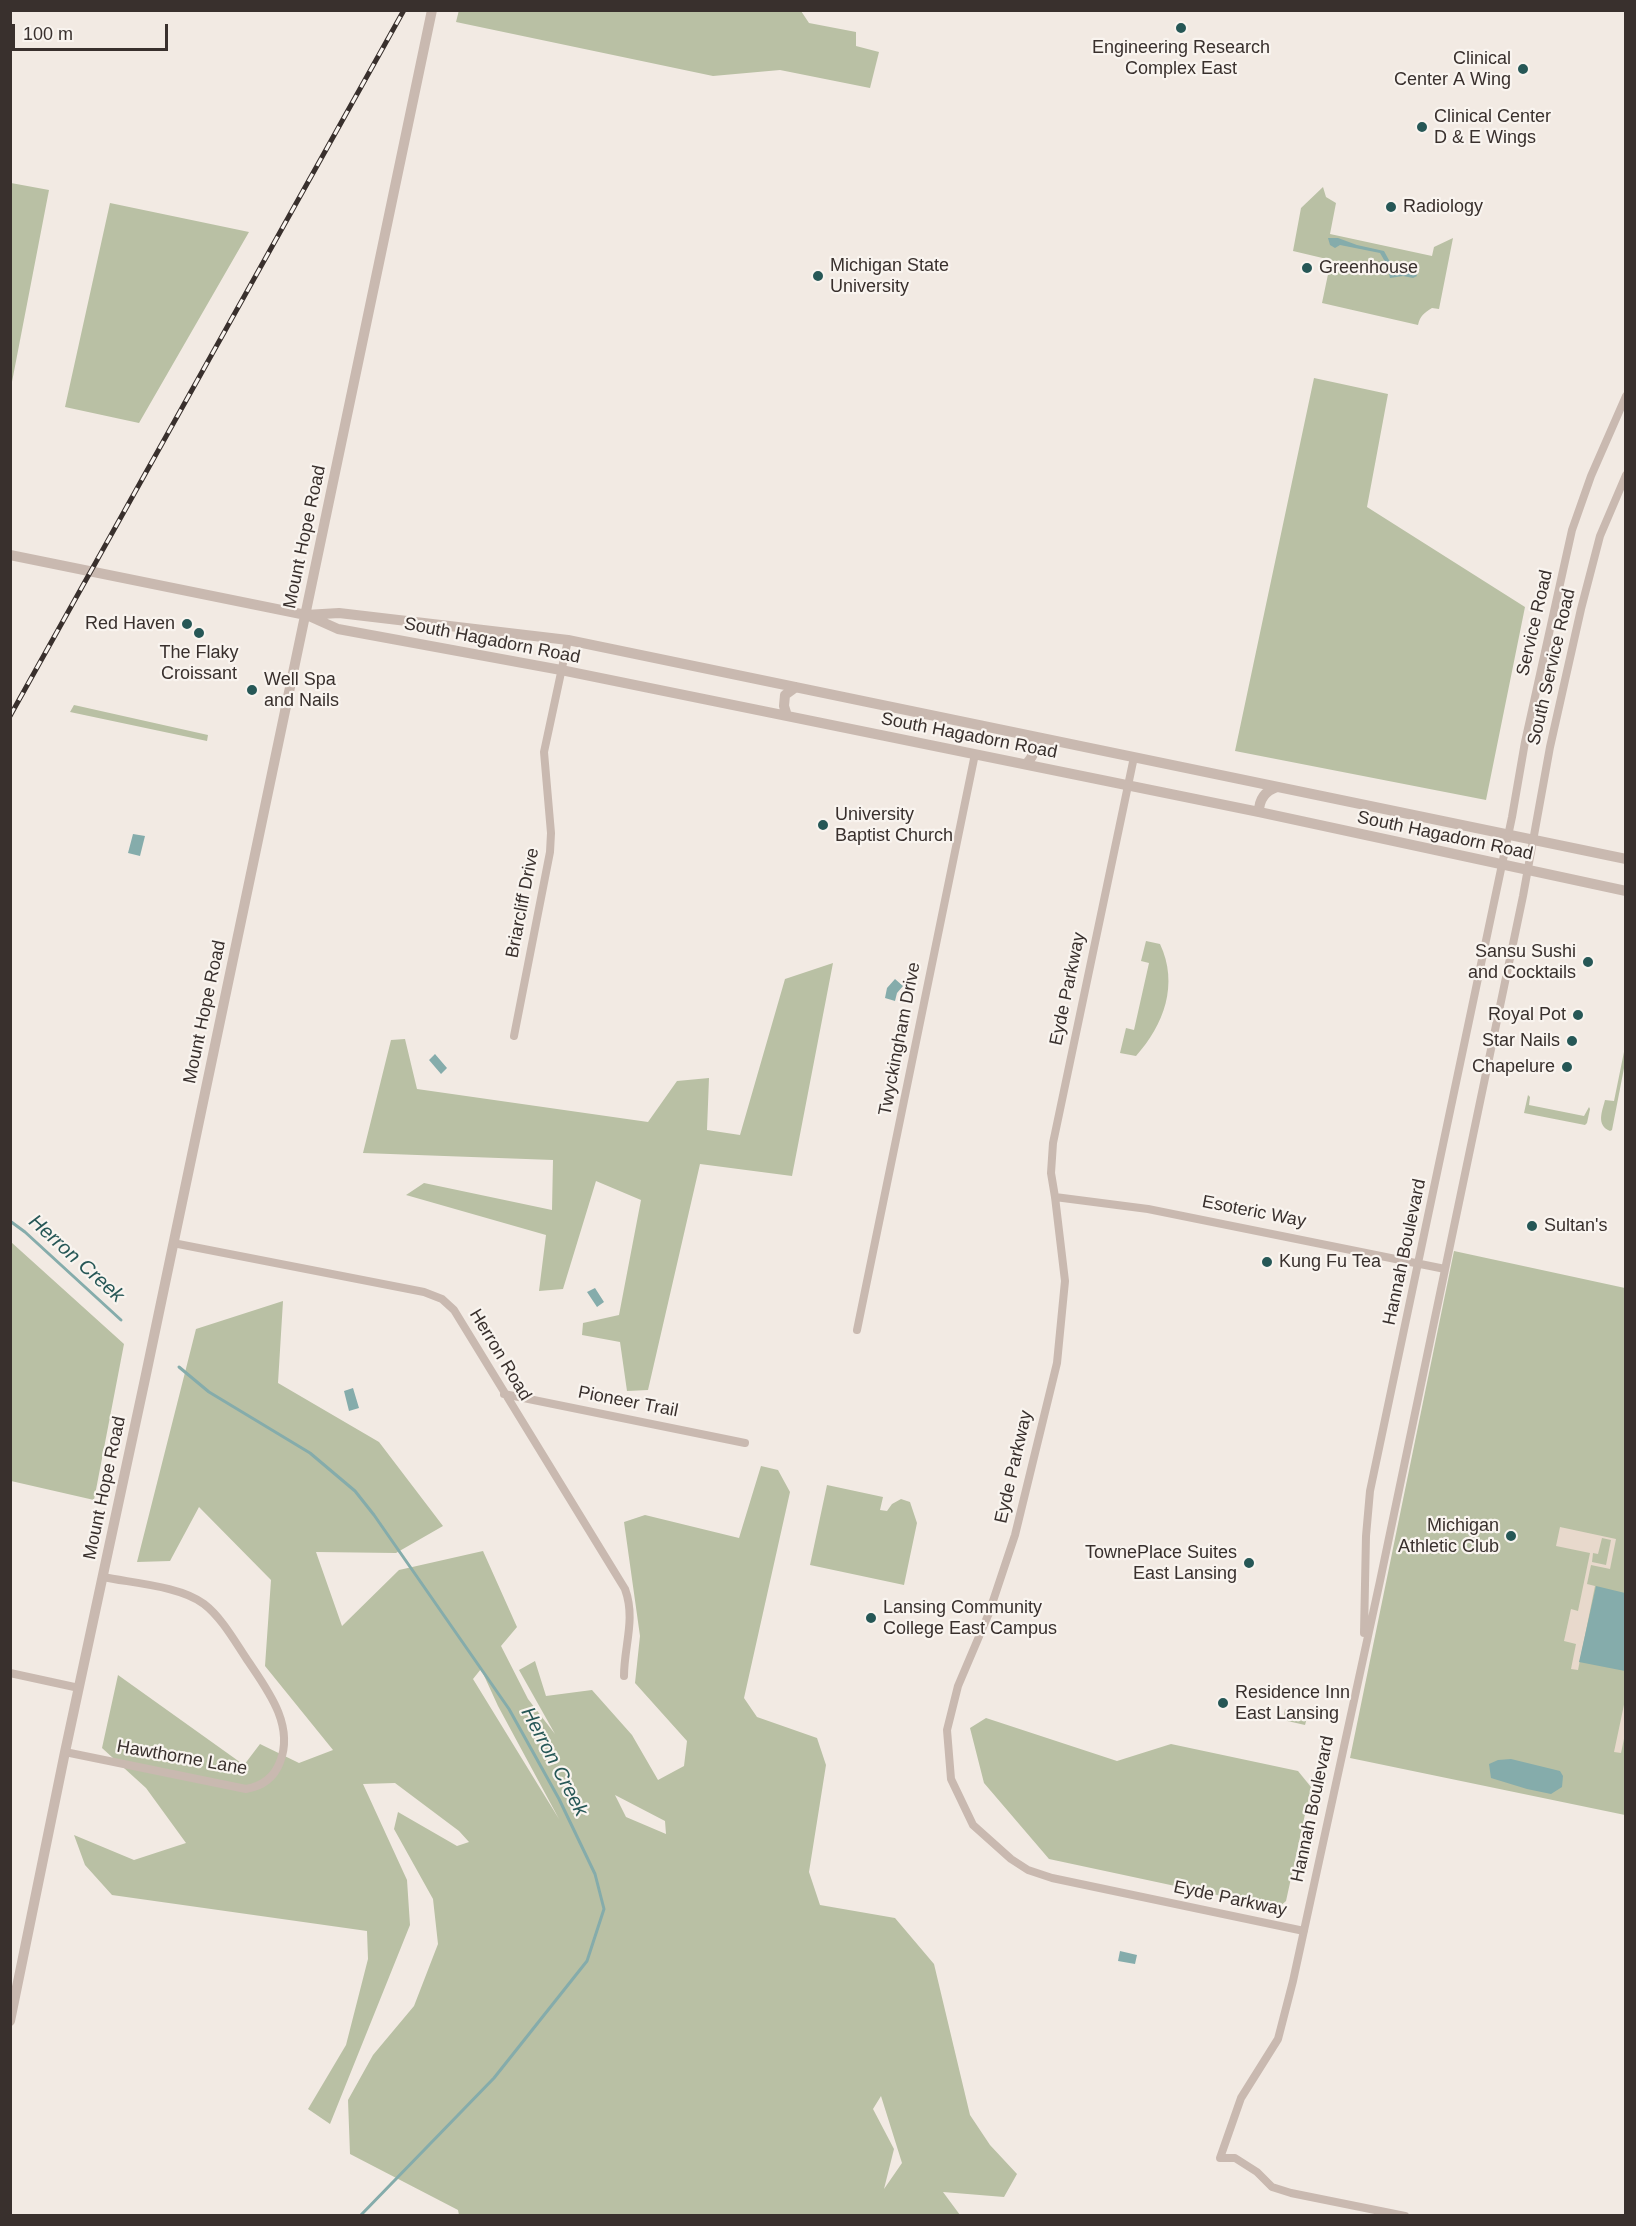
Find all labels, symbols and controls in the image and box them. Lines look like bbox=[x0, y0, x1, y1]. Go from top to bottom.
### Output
scale bar bbox=[15, 12, 171, 50]
marker: Engineering Research Complex East bbox=[1174, 21, 1188, 35]
text: 100 m bbox=[23, 24, 73, 44]
place label: Engineering Research Complex East bbox=[1092, 37, 1270, 80]
place label: Clinical Center A Wing bbox=[1394, 48, 1511, 90]
marker: Clinical Center A Wing bbox=[1516, 62, 1530, 76]
place label: Clinical Center D & E Wings bbox=[1434, 106, 1551, 148]
marker: Clinical Center D & E Wings bbox=[1415, 120, 1429, 134]
place label: Radiology bbox=[1403, 196, 1483, 218]
marker: Radiology bbox=[1384, 200, 1398, 214]
place label: Michigan State University bbox=[830, 255, 949, 298]
place label: Greenhouse bbox=[1319, 257, 1418, 279]
marker: Greenhouse bbox=[1300, 261, 1314, 275]
marker: Michigan State University bbox=[811, 269, 825, 283]
street label: Mount Hope Road bbox=[279, 463, 331, 611]
street label: Service Road bbox=[1512, 568, 1558, 678]
street label: South Service Road bbox=[1523, 587, 1581, 747]
place label: Red Haven bbox=[85, 613, 175, 635]
street label: South Hagadorn Road bbox=[402, 613, 582, 669]
marker: Red Haven bbox=[180, 617, 194, 631]
marker: The Flaky Croissant bbox=[192, 626, 206, 640]
place label: The Flaky Croissant bbox=[159, 642, 239, 684]
place label: Well Spa and Nails bbox=[264, 669, 339, 712]
marker: Well Spa and Nails bbox=[245, 683, 259, 697]
street label: South Hagadorn Road bbox=[879, 708, 1059, 764]
place label: University Baptist Church bbox=[835, 804, 953, 846]
street label: South Hagadorn Road bbox=[1355, 807, 1535, 865]
marker: University Baptist Church bbox=[816, 818, 830, 832]
street label: Briarcliff Drive bbox=[502, 846, 544, 960]
street label: Eyde Parkway bbox=[1045, 930, 1091, 1048]
street label: Mount Hope Road bbox=[179, 938, 231, 1086]
place label: Sansu Sushi and Cocktails bbox=[1468, 941, 1576, 984]
marker: Sansu Sushi and Cocktails bbox=[1581, 955, 1595, 969]
street label: Twyckingham Drive bbox=[875, 960, 925, 1118]
place label: Royal Pot bbox=[1488, 1004, 1566, 1026]
marker: Royal Pot bbox=[1571, 1008, 1585, 1022]
place label: Star Nails bbox=[1482, 1030, 1560, 1052]
marker: Star Nails bbox=[1565, 1034, 1579, 1048]
place label: Chapelure bbox=[1472, 1056, 1555, 1078]
marker: Chapelure bbox=[1560, 1060, 1574, 1074]
street label: Hannah Boulevard bbox=[1379, 1177, 1431, 1327]
street label: Esoteric Way bbox=[1200, 1191, 1308, 1233]
water label: Herron Creek bbox=[23, 1210, 129, 1308]
place label: Sultan's bbox=[1544, 1215, 1607, 1237]
marker: Sultan's bbox=[1525, 1219, 1539, 1233]
place label: Kung Fu Tea bbox=[1279, 1251, 1381, 1273]
marker: Kung Fu Tea bbox=[1260, 1255, 1274, 1269]
street label: Herron Road bbox=[464, 1305, 536, 1405]
street label: Pioneer Trail bbox=[576, 1382, 680, 1422]
street label: Eyde Parkway bbox=[991, 1409, 1037, 1525]
street label: Mount Hope Road bbox=[79, 1414, 131, 1562]
place label: Michigan Athletic Club bbox=[1398, 1515, 1499, 1558]
marker: Michigan Athletic Club bbox=[1504, 1529, 1518, 1543]
place label: TownePlace Suites East Lansing bbox=[1085, 1542, 1237, 1584]
marker: TownePlace Suites East Lansing bbox=[1242, 1556, 1256, 1570]
place label: Lansing Community College East Campus bbox=[883, 1597, 1057, 1640]
marker: Lansing Community College East Campus bbox=[864, 1611, 878, 1625]
place label: Residence Inn East Lansing bbox=[1235, 1682, 1350, 1724]
marker: Residence Inn East Lansing bbox=[1216, 1696, 1230, 1710]
water label: Herron Creek bbox=[515, 1703, 593, 1821]
street label: Hannah Boulevard bbox=[1287, 1734, 1339, 1884]
street label: Hawthorne Lane bbox=[115, 1736, 249, 1780]
street label: Eyde Parkway bbox=[1171, 1876, 1289, 1922]

